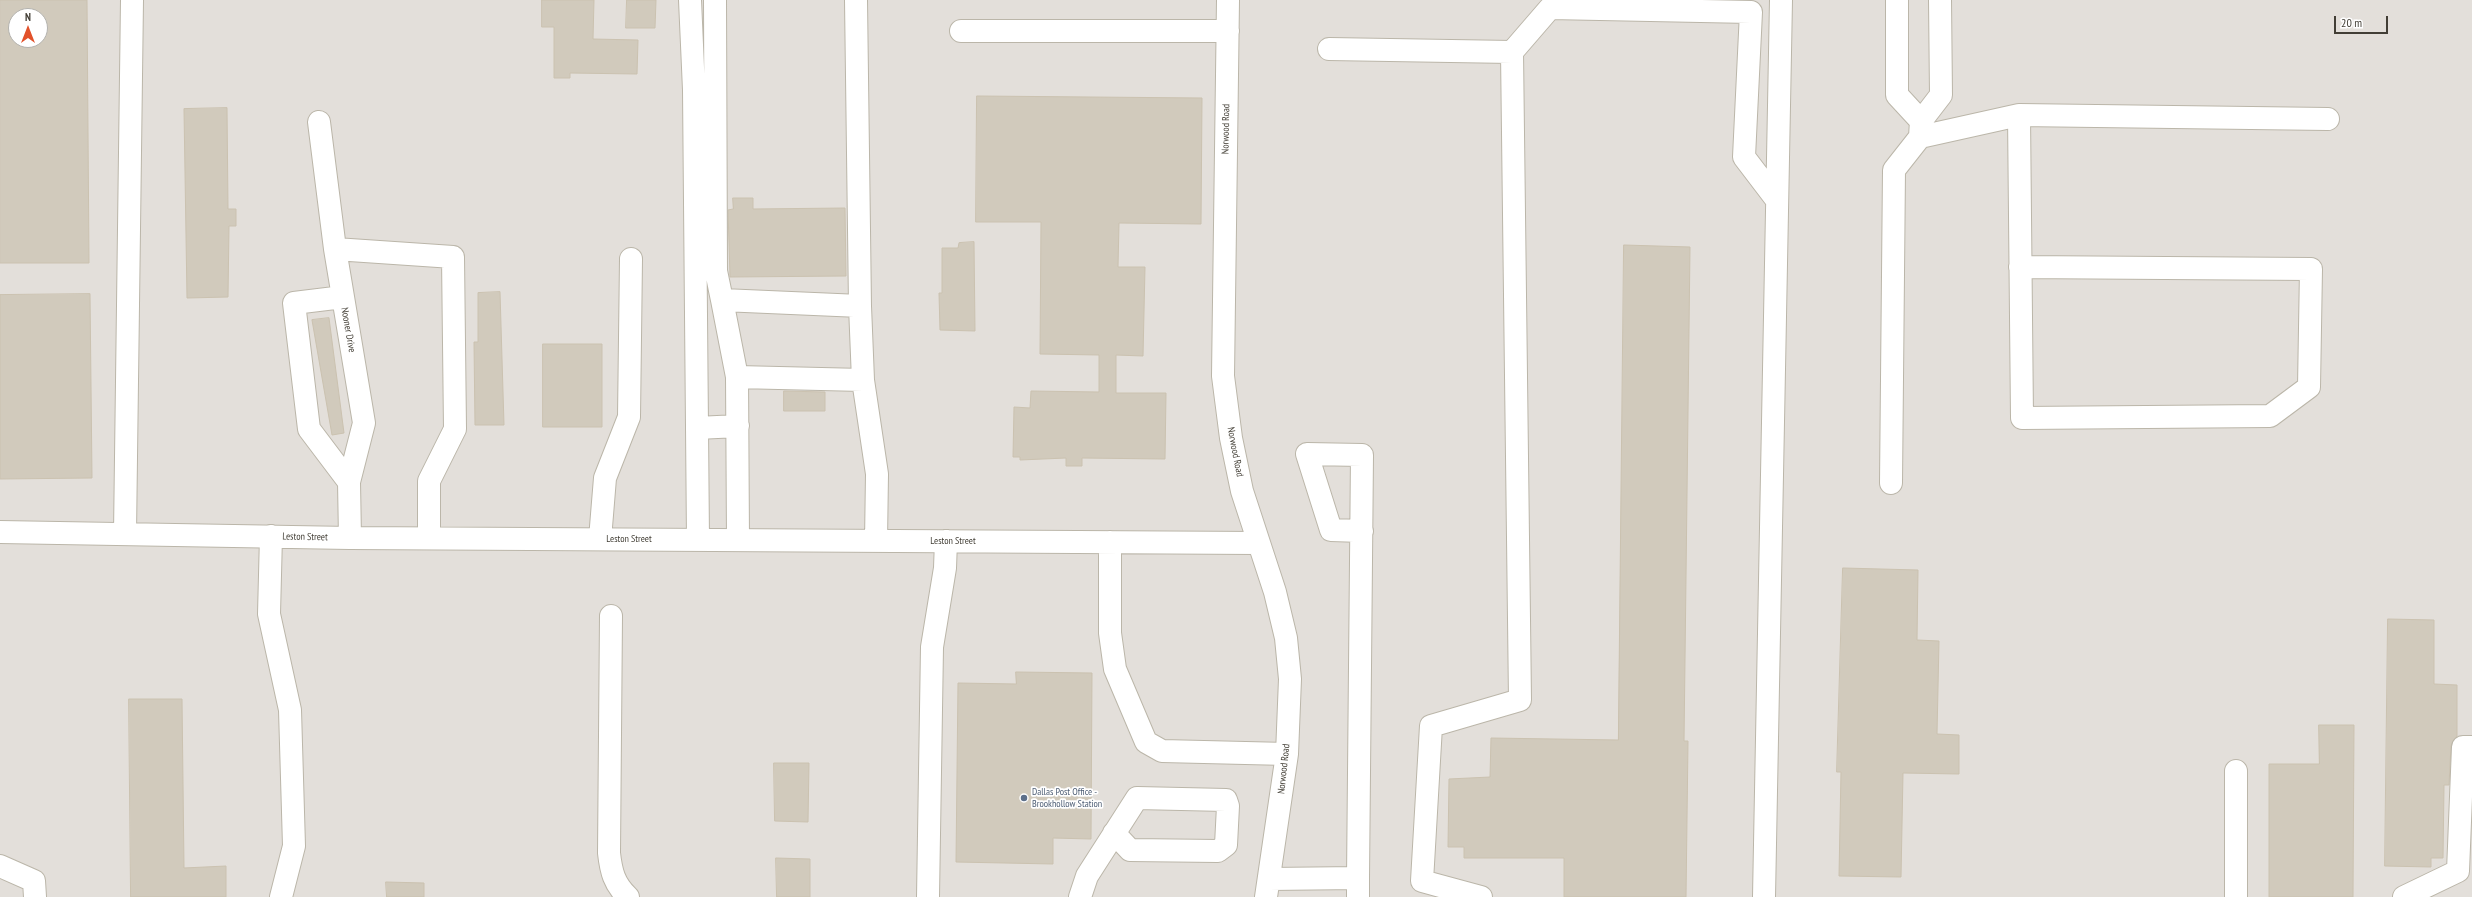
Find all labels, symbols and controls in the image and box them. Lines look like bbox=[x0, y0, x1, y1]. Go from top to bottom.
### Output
north arrow bbox=[8, 8, 48, 48]
scale bar bbox=[2336, 8, 2390, 34]
text: N bbox=[25, 10, 31, 24]
text: 20 m bbox=[2341, 15, 2362, 30]
street label: Norwood Road bbox=[1220, 104, 1232, 154]
street label: Nooner Drive bbox=[338, 307, 358, 353]
street label: Norwood Road bbox=[1224, 426, 1246, 478]
street label: Leston Street bbox=[282, 531, 328, 543]
street label: Leston Street bbox=[606, 533, 652, 545]
street label: Leston Street bbox=[930, 535, 976, 547]
street label: Norwood Road bbox=[1275, 743, 1293, 795]
place label: Dallas Post Office - Brookhollow Station bbox=[1032, 786, 1102, 810]
marker: Dallas Post Office - Brookhollow Station bbox=[1019, 793, 1029, 803]

